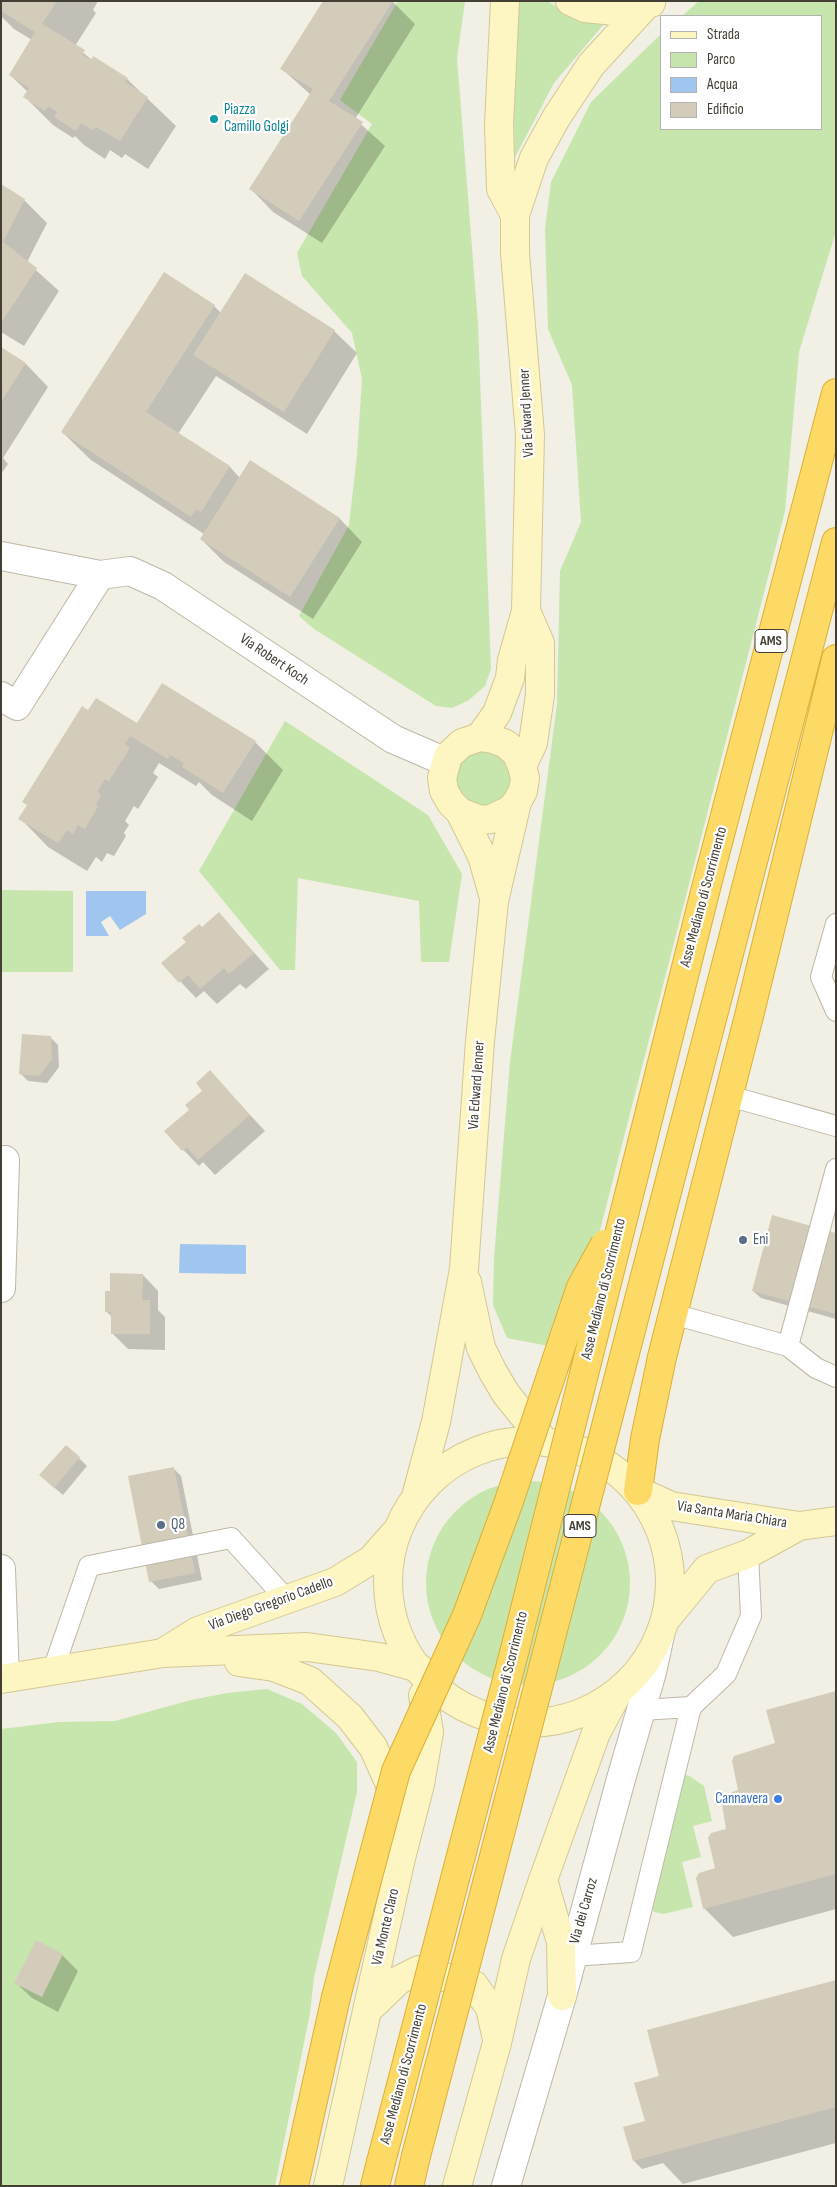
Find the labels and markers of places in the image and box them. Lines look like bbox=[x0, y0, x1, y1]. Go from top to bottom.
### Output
place label: Piazza Camillo Golgi bbox=[224, 101, 289, 136]
marker: Piazza Camillo Golgi bbox=[208, 113, 220, 125]
place label: Eni bbox=[753, 1231, 768, 1249]
marker: Eni bbox=[737, 1234, 749, 1246]
place label: Q8 bbox=[171, 1516, 185, 1534]
marker: Q8 bbox=[155, 1519, 167, 1531]
place label: Cannavera bbox=[715, 1790, 768, 1808]
marker: Cannavera bbox=[772, 1793, 784, 1805]

